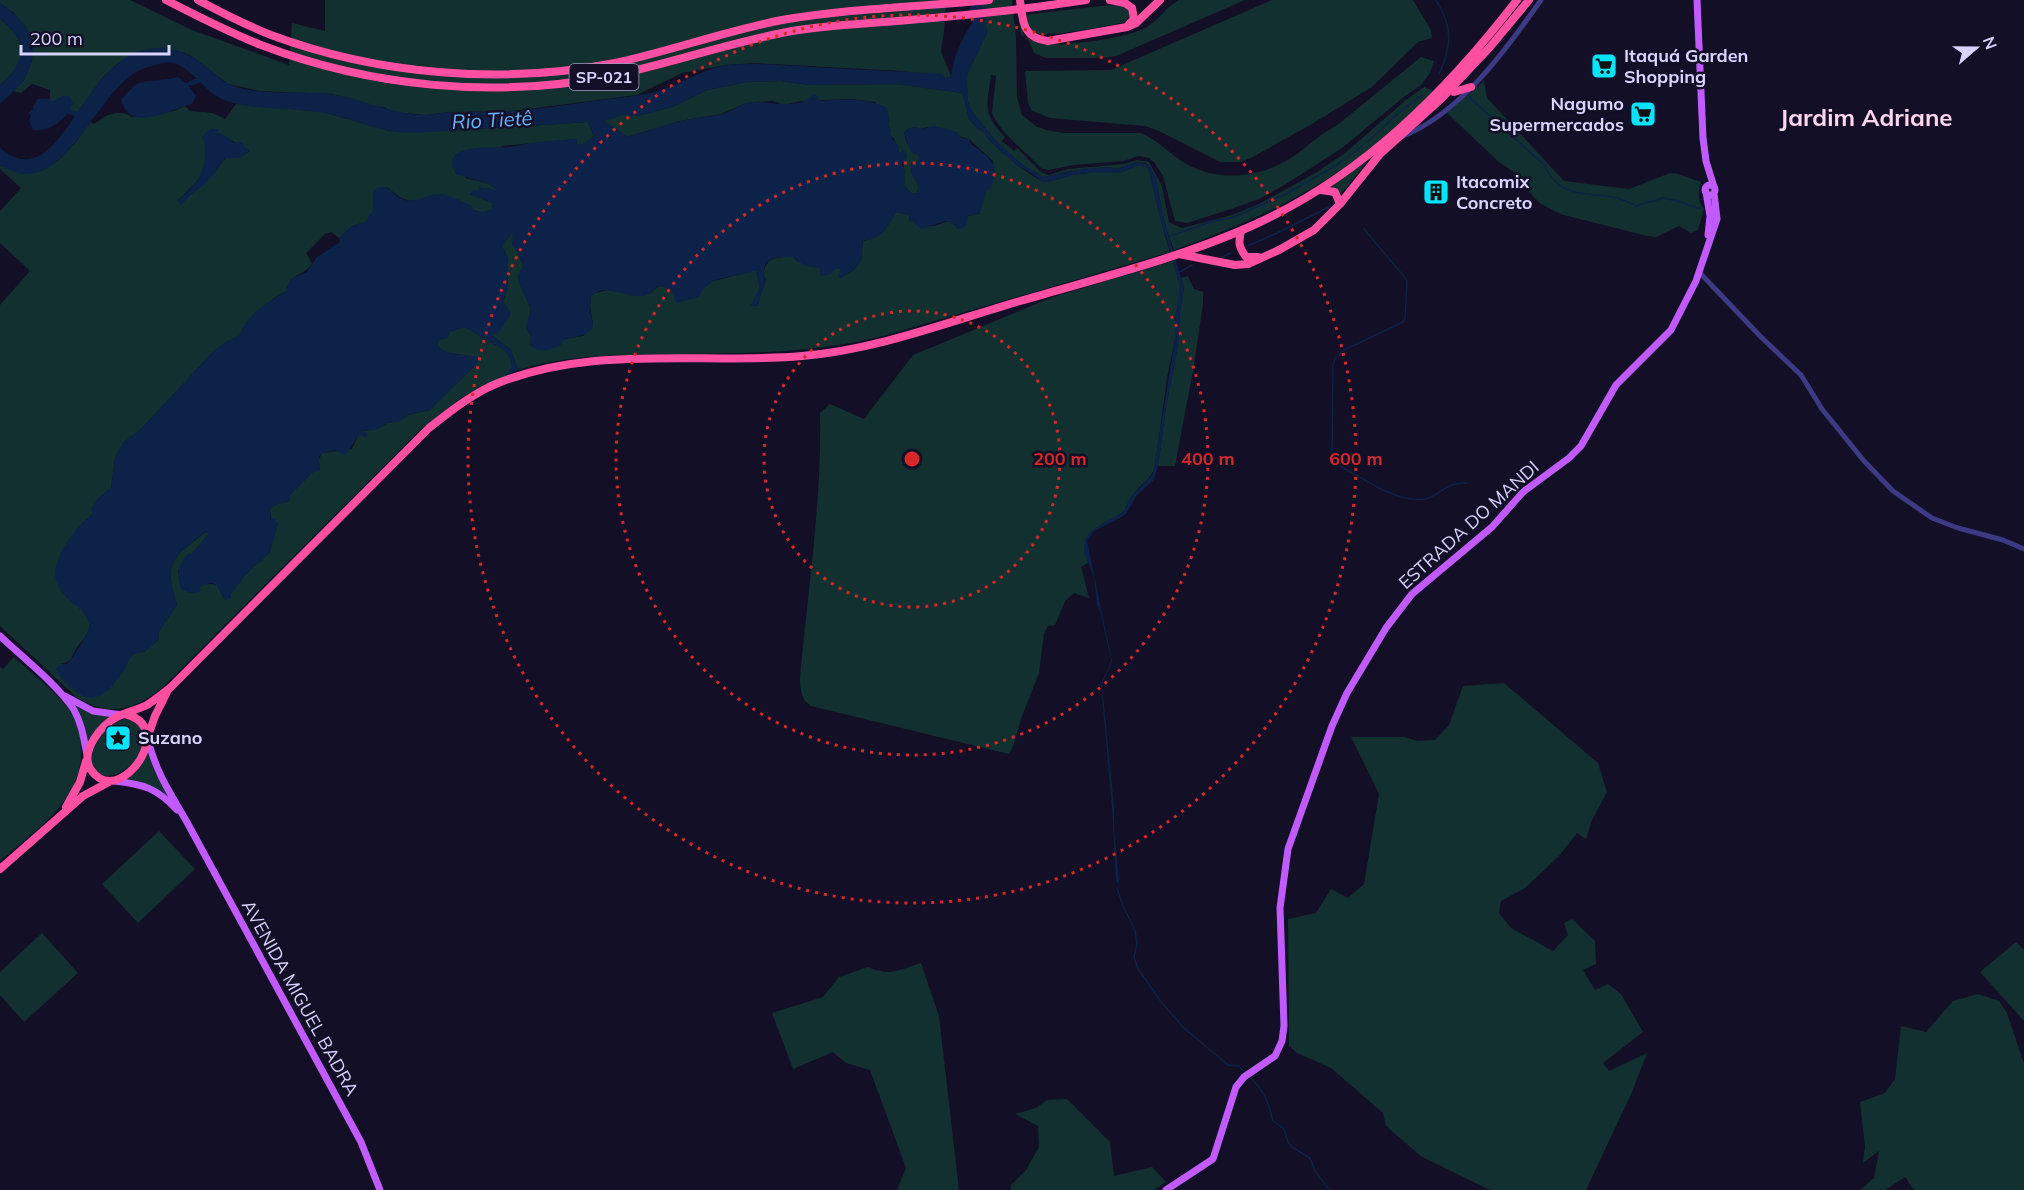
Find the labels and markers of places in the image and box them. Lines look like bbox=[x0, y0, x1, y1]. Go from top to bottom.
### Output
place label: Itaquá Garden Shopping bbox=[1624, 44, 1748, 88]
supermarket icon: Itaquá Garden Shopping bbox=[1589, 51, 1619, 81]
place label: Nagumo Supermercados bbox=[1490, 92, 1624, 136]
supermarket icon: Nagumo Supermercados bbox=[1628, 99, 1658, 129]
place label: Itacomix Concreto bbox=[1456, 170, 1532, 214]
building icon: Itacomix Concreto bbox=[1421, 177, 1451, 207]
centre of rings bbox=[902, 449, 922, 469]
place icon: Suzano bbox=[103, 723, 133, 753]
place label: Suzano bbox=[138, 726, 202, 749]

